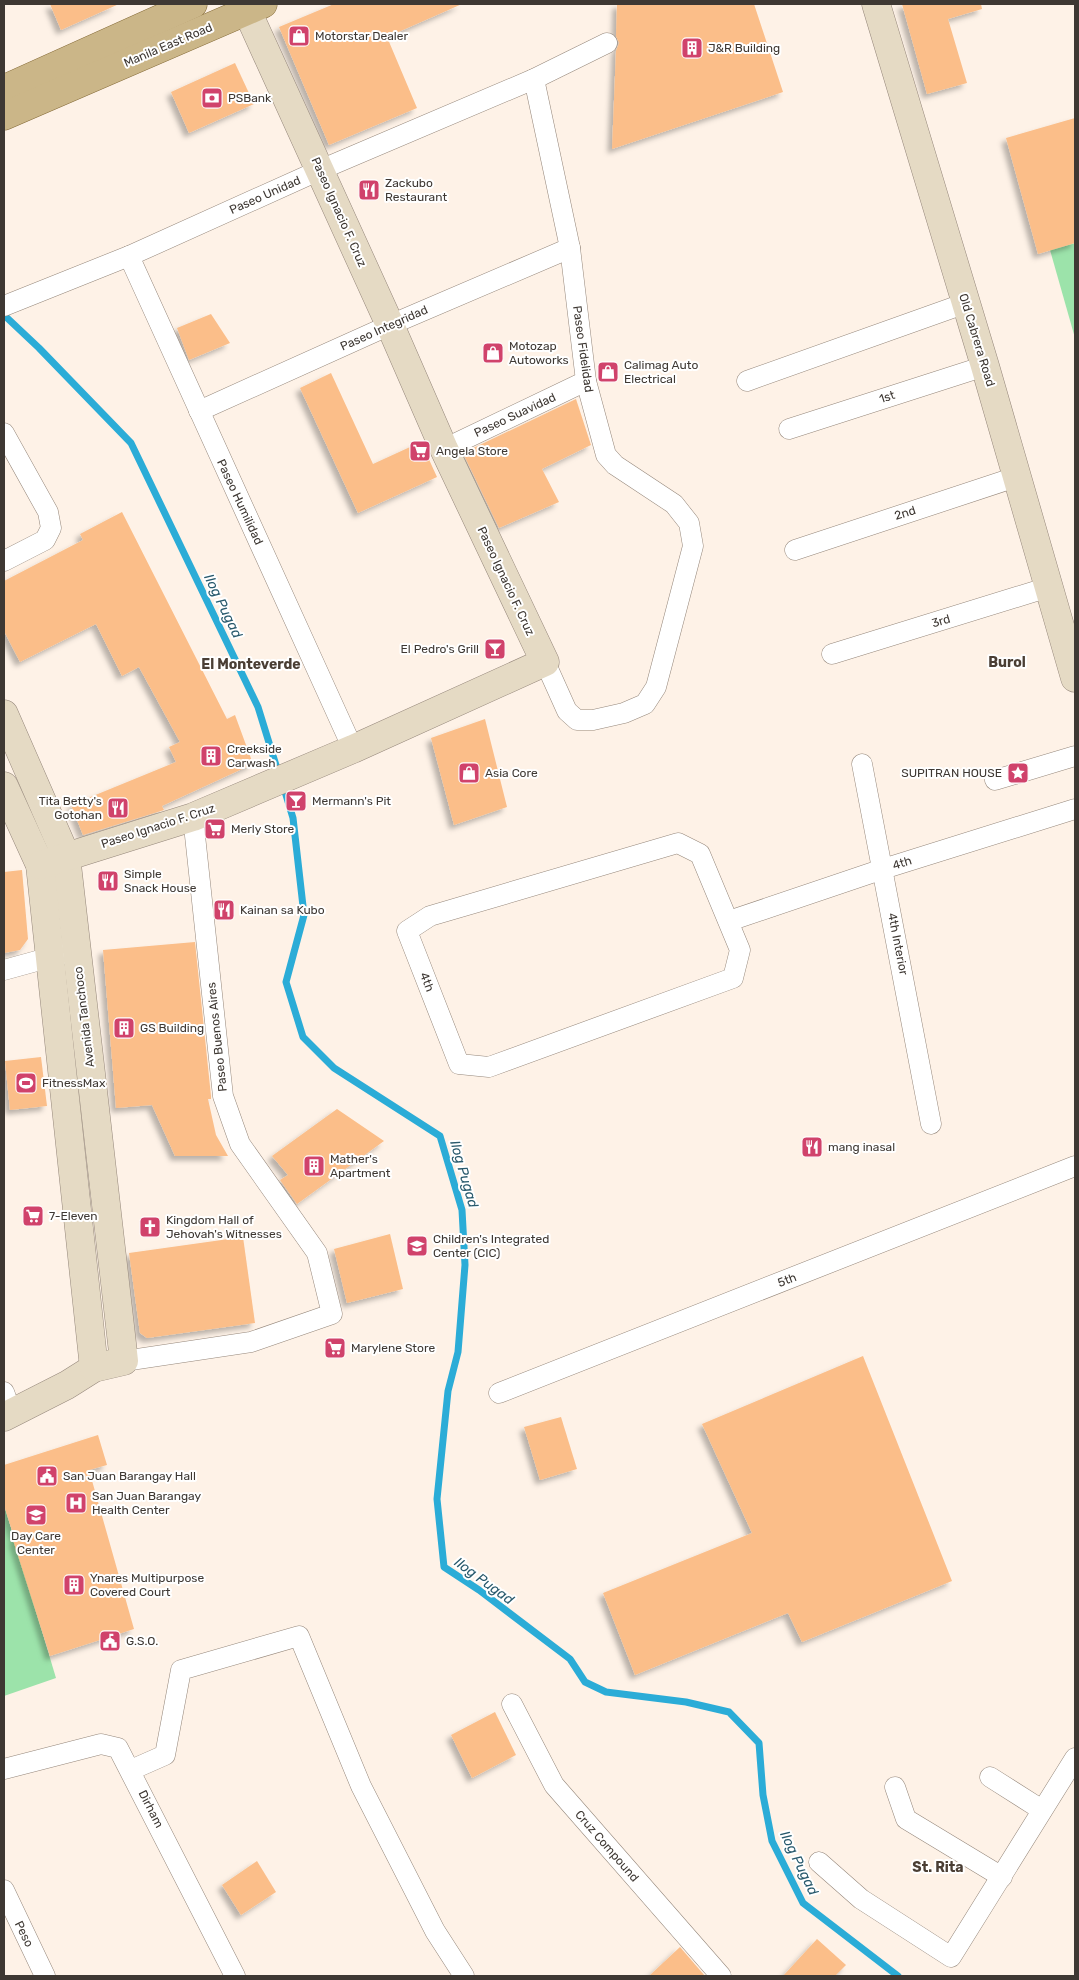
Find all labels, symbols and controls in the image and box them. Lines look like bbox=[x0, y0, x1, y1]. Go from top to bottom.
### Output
street label: Manila East Road bbox=[122, 20, 214, 70]
shop icon: Motorstar Dealer bbox=[287, 24, 311, 48]
place label: Motorstar Dealer bbox=[315, 29, 408, 43]
building icon: J&R Building bbox=[680, 36, 704, 60]
place label: J&R Building bbox=[708, 41, 780, 55]
bank icon: PSBank bbox=[200, 86, 224, 110]
place label: PSBank bbox=[228, 91, 272, 105]
street label: Paseo Ignacio F. Cruz bbox=[308, 155, 370, 269]
street label: Paseo Unidad bbox=[227, 173, 303, 217]
place label: Zackubo Restaurant bbox=[385, 176, 447, 204]
restaurant icon: Zackubo Restaurant bbox=[357, 178, 381, 202]
street label: Old Cabrera Road bbox=[956, 292, 998, 388]
street label: Paseo Integridad bbox=[338, 302, 430, 354]
street label: Paseo Fidelidad bbox=[570, 305, 596, 393]
place label: Motozap Autoworks bbox=[509, 339, 569, 367]
shop icon: Motozap Autoworks bbox=[481, 341, 505, 365]
place label: Calimag Auto Electrical bbox=[624, 358, 698, 386]
shop icon: Calimag Auto Electrical bbox=[596, 360, 620, 384]
street label: 1st bbox=[877, 388, 897, 406]
street label: Paseo Suavidad bbox=[472, 390, 558, 440]
supermarket icon: Angela Store bbox=[408, 439, 432, 463]
place label: Angela Store bbox=[436, 444, 508, 458]
street label: Paseo Humilidad bbox=[214, 457, 266, 547]
street label: 2nd bbox=[893, 503, 917, 523]
street label: Paseo Ignacio F. Cruz bbox=[475, 524, 537, 638]
water label: Ilog Pugad bbox=[200, 571, 246, 642]
street label: 3rd bbox=[930, 612, 952, 630]
bar icon: El Pedro's Grill bbox=[483, 637, 507, 661]
place label: El Pedro's Grill bbox=[401, 642, 479, 656]
district label: Burol bbox=[988, 654, 1026, 671]
district label: El Monteverde bbox=[201, 656, 301, 673]
place label: Creekside Carwash bbox=[227, 742, 282, 770]
building icon: Creekside Carwash bbox=[199, 744, 223, 768]
shop icon: Asia Core bbox=[457, 761, 481, 785]
place icon: SUPITRAN HOUSE bbox=[1006, 761, 1030, 785]
place label: Asia Core bbox=[485, 766, 538, 780]
place label: SUPITRAN HOUSE bbox=[901, 766, 1002, 780]
bar icon: Mermann's Pit bbox=[284, 789, 308, 813]
place label: Tita Betty's Gotohan bbox=[39, 794, 102, 822]
place label: Mermann's Pit bbox=[312, 794, 391, 808]
restaurant icon: Tita Betty's Gotohan bbox=[106, 796, 130, 820]
street label: Paseo Ignacio F. Cruz bbox=[99, 801, 217, 851]
supermarket icon: Merly Store bbox=[203, 817, 227, 841]
place label: Merly Store bbox=[231, 822, 294, 836]
street label: 4th bbox=[891, 853, 913, 873]
place label: Simple Snack House bbox=[124, 867, 197, 895]
restaurant icon: Simple Snack House bbox=[96, 869, 120, 893]
restaurant icon: Kainan sa Kubo bbox=[212, 898, 236, 922]
place label: Kainan sa Kubo bbox=[240, 903, 325, 917]
street label: 4th Interior bbox=[885, 912, 911, 977]
street label: Avenida Tanchoco bbox=[71, 966, 97, 1068]
street label: 4th bbox=[417, 970, 437, 994]
street label: Paseo Buenos Aires bbox=[204, 982, 230, 1092]
building icon: GS Building bbox=[112, 1016, 136, 1040]
place label: GS Building bbox=[140, 1021, 204, 1035]
sports icon: FitnessMax bbox=[14, 1071, 38, 1095]
place label: FitnessMax bbox=[42, 1076, 106, 1090]
restaurant icon: mang inasal bbox=[800, 1135, 824, 1159]
water label: Ilog Pugad bbox=[446, 1138, 482, 1210]
place label: mang inasal bbox=[828, 1140, 895, 1154]
place label: Mather's Apartment bbox=[330, 1152, 391, 1180]
building icon: Mather's Apartment bbox=[302, 1154, 326, 1178]
supermarket icon: 7-Eleven bbox=[21, 1204, 45, 1228]
place label: 7-Eleven bbox=[49, 1209, 98, 1223]
place label: Kingdom Hall of Jehovah's Witnesses bbox=[166, 1213, 282, 1241]
church icon: Kingdom Hall of Jehovah's Witnesses bbox=[138, 1215, 162, 1239]
place label: Children's Integrated Center (CIC) bbox=[433, 1232, 549, 1260]
school or university icon: Children's Integrated Center (CIC) bbox=[405, 1234, 429, 1258]
street label: 5th bbox=[776, 1270, 798, 1290]
supermarket icon: Marylene Store bbox=[323, 1336, 347, 1360]
place label: Marylene Store bbox=[351, 1341, 435, 1355]
public building icon: San Juan Barangay Hall bbox=[35, 1464, 59, 1488]
place label: San Juan Barangay Hall bbox=[63, 1469, 196, 1483]
place label: San Juan Barangay Health Center bbox=[92, 1489, 202, 1517]
hospital icon: San Juan Barangay Health Center bbox=[64, 1491, 88, 1515]
school or university icon: Day Care Center bbox=[24, 1503, 48, 1527]
place label: Day Care Center bbox=[11, 1529, 61, 1557]
water label: Ilog Pugad bbox=[451, 1554, 518, 1609]
place label: Ynares Multipurpose Covered Court bbox=[90, 1571, 204, 1599]
building icon: Ynares Multipurpose Covered Court bbox=[62, 1573, 86, 1597]
public building icon: G.S.O. bbox=[98, 1629, 122, 1653]
place label: G.S.O. bbox=[126, 1634, 158, 1648]
street label: Dirham bbox=[136, 1788, 166, 1830]
street label: Cruz Compound bbox=[572, 1807, 642, 1885]
water label: Ilog Pugad bbox=[776, 1828, 822, 1899]
district label: St. Rita bbox=[912, 1859, 964, 1876]
street label: Peso bbox=[12, 1919, 36, 1949]

